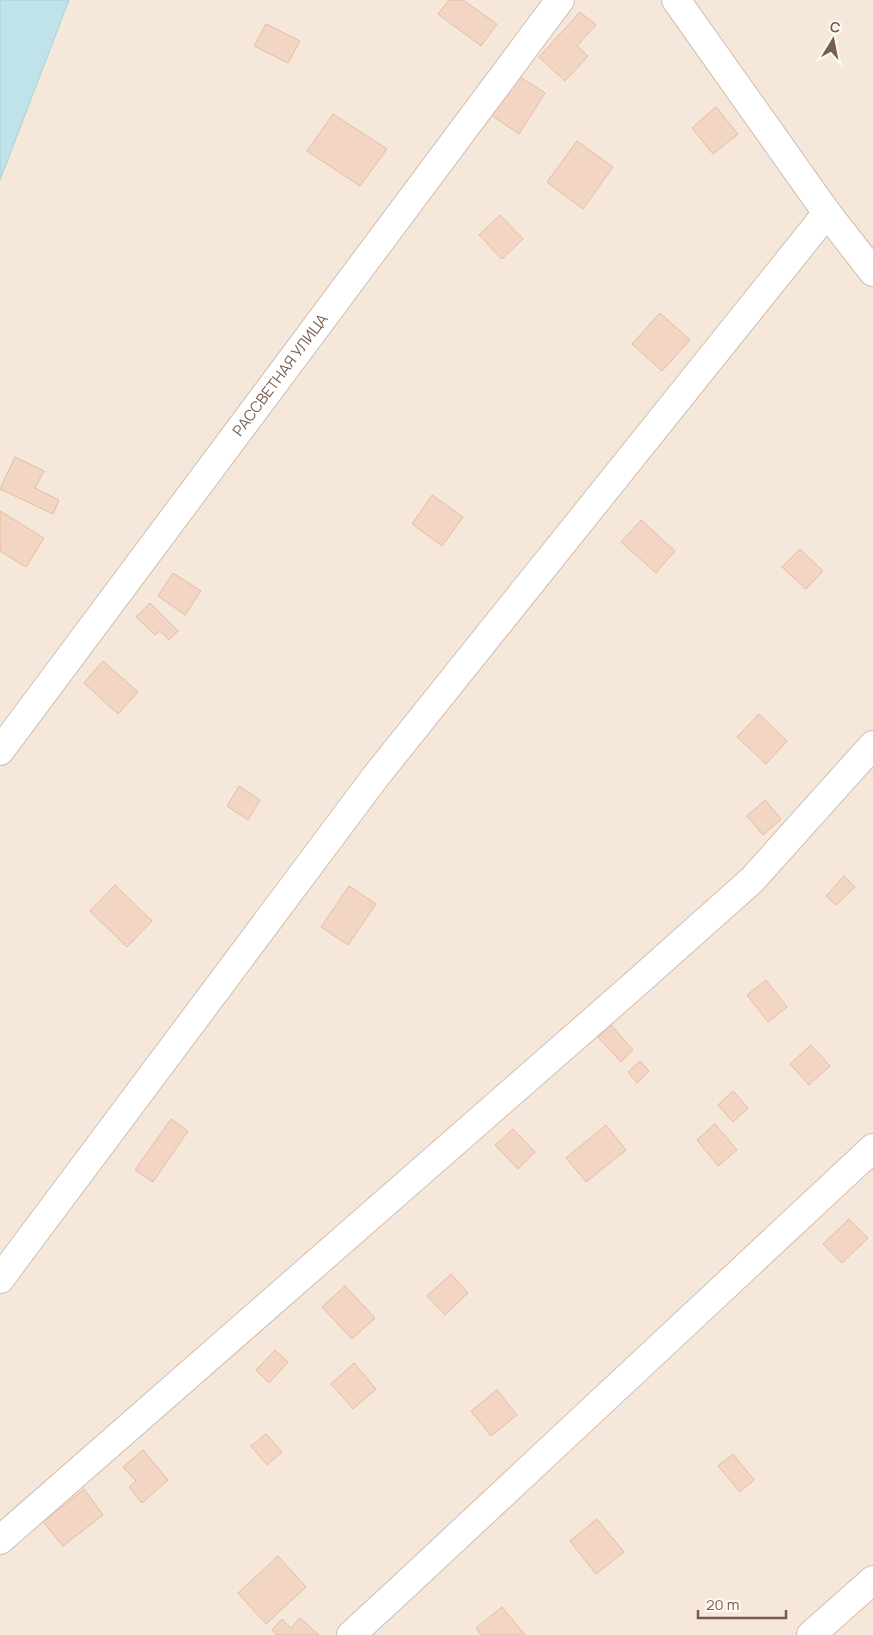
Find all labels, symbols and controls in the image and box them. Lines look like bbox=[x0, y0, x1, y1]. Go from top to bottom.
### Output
north arrow bbox=[808, 15, 858, 65]
text: С bbox=[829, 16, 842, 37]
street label: РАССВЕТНАЯ УЛИЦА bbox=[227, 309, 333, 440]
scale bar bbox=[698, 1588, 786, 1620]
text: 20 m bbox=[706, 1594, 739, 1615]

